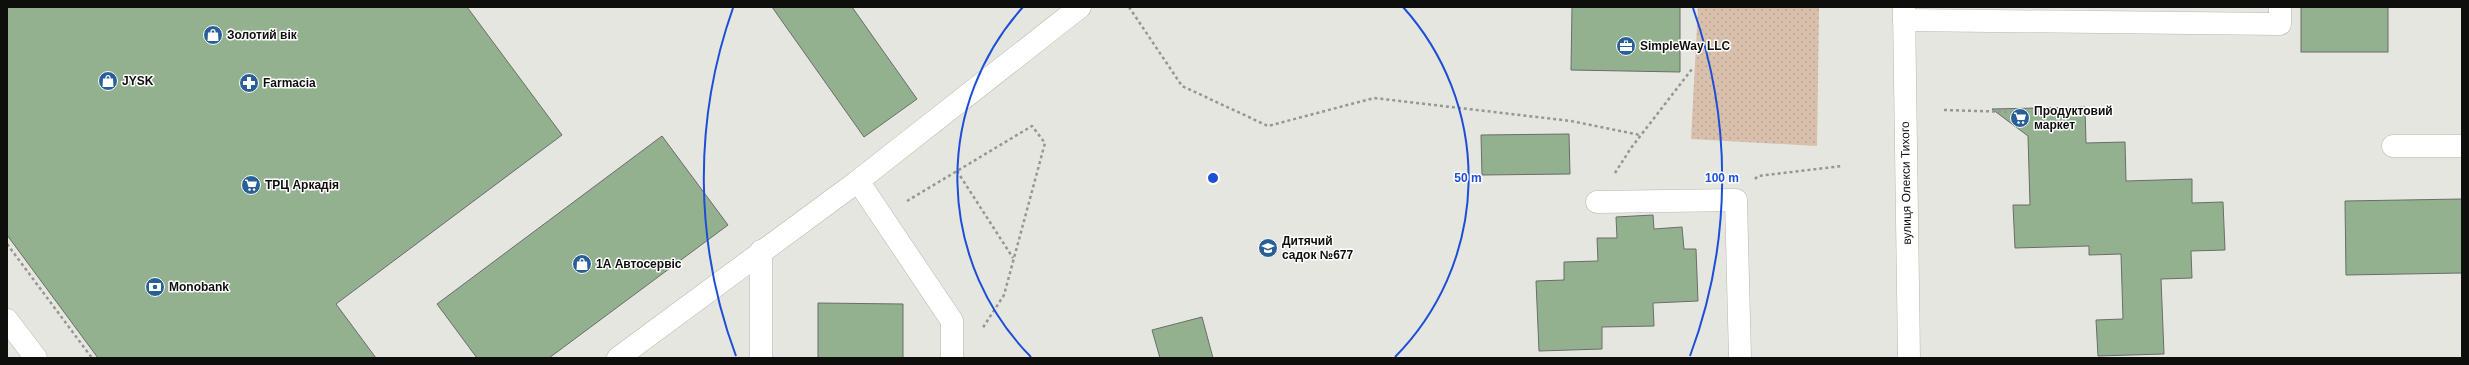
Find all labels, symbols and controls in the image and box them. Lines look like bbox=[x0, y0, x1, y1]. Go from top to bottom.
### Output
shop icon: Золотий вік bbox=[202, 24, 224, 46]
place label: Золотий вік bbox=[227, 28, 298, 42]
office icon: SimpleWay LLC bbox=[1615, 35, 1637, 57]
place label: SimpleWay LLC bbox=[1640, 39, 1731, 53]
shop icon: JYSK bbox=[97, 70, 119, 92]
pharmacy icon: Farmacia bbox=[238, 72, 260, 94]
place label: JYSK bbox=[122, 74, 154, 88]
place label: Farmacia bbox=[263, 76, 316, 90]
place label: Продуктовий маркет bbox=[2034, 104, 2113, 132]
supermarket icon: Продуктовий маркет bbox=[2009, 107, 2031, 129]
street label: вулиця Олекси Тихого bbox=[1898, 121, 1914, 245]
centre of rings bbox=[1206, 171, 1220, 185]
text: 50 m bbox=[1454, 171, 1482, 185]
text: 100 m bbox=[1705, 171, 1739, 185]
supermarket icon: ТРЦ Аркадія bbox=[240, 174, 262, 196]
place label: ТРЦ Аркадія bbox=[265, 178, 339, 192]
place label: Дитячий садок №677 bbox=[1282, 234, 1354, 262]
school or university icon: Дитячий садок №677 bbox=[1257, 237, 1279, 259]
shop icon: 1А Автосервіс bbox=[571, 253, 593, 275]
place label: 1А Автосервіс bbox=[596, 257, 682, 271]
bank icon: Monobank bbox=[144, 276, 166, 298]
place label: Monobank bbox=[169, 280, 229, 294]

